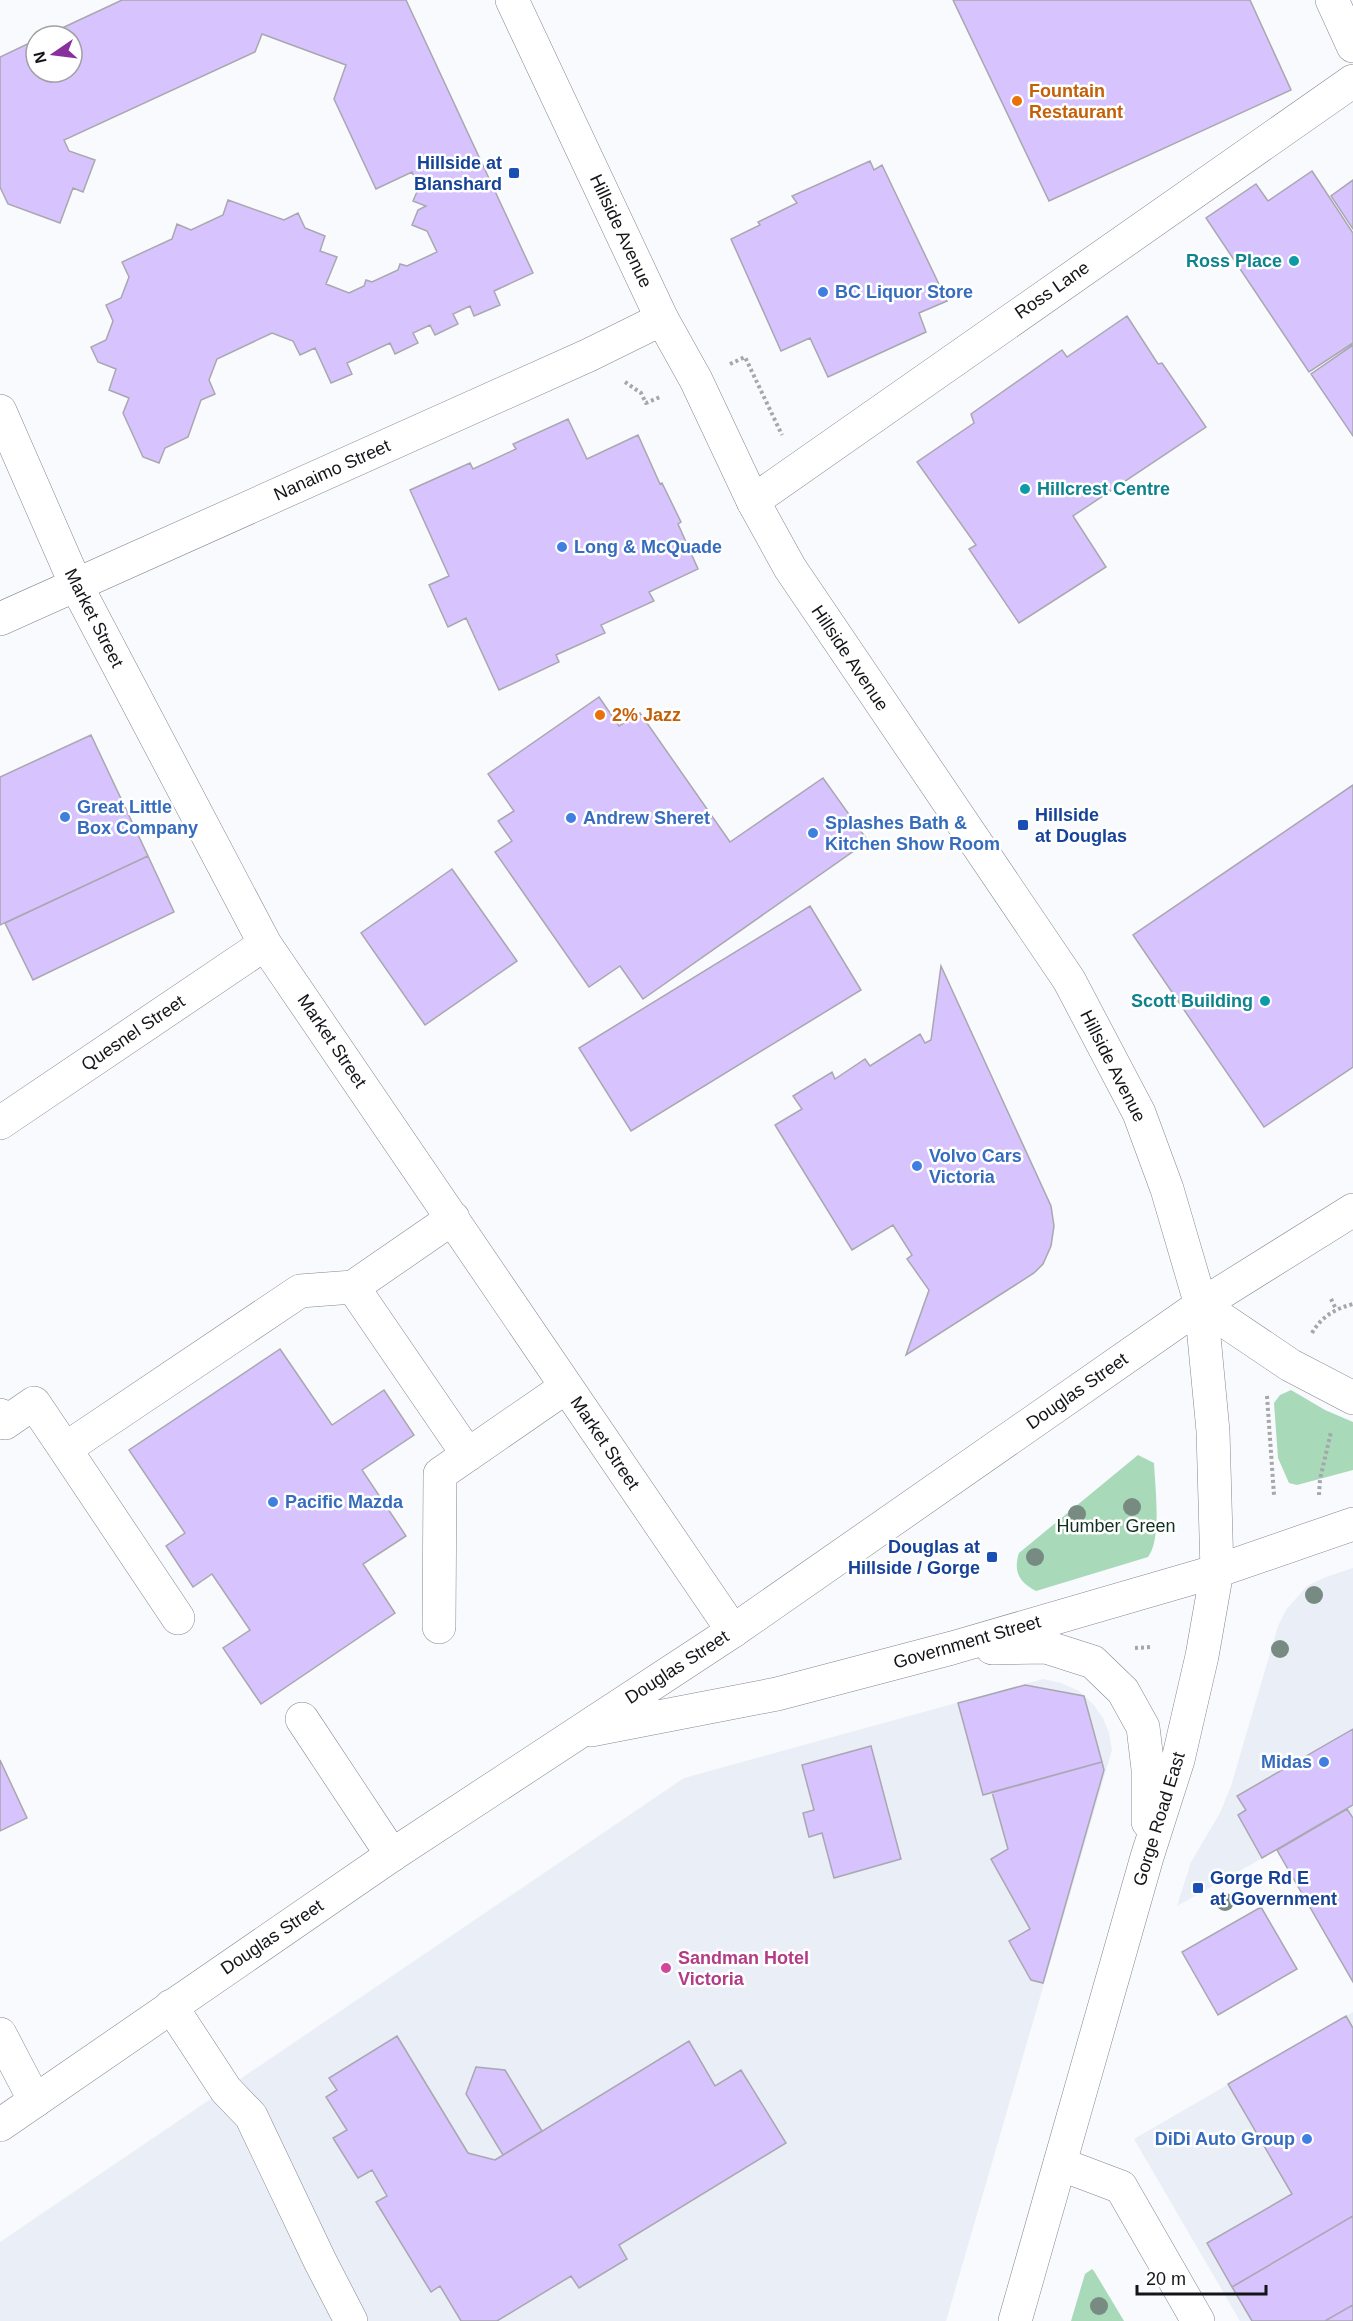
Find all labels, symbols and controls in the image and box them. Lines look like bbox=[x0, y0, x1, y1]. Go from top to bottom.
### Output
north arrow bbox=[24, 24, 84, 84]
text: N bbox=[30, 50, 50, 65]
place label: Fountain Restaurant bbox=[1029, 81, 1123, 122]
marker: Fountain Restaurant bbox=[1010, 94, 1024, 108]
place label: Hillside at Blanshard bbox=[414, 153, 502, 194]
marker: Hillside at Blanshard bbox=[507, 166, 521, 180]
street label: Hillside Avenue bbox=[586, 171, 656, 291]
place label: Ross Place bbox=[1186, 251, 1282, 271]
marker: Ross Place bbox=[1287, 254, 1301, 268]
street label: Ross Lane bbox=[1011, 257, 1093, 323]
place label: BC Liquor Store bbox=[835, 282, 973, 302]
marker: BC Liquor Store bbox=[816, 285, 830, 299]
street label: Nanaimo Street bbox=[271, 435, 393, 505]
place label: Hillcrest Centre bbox=[1037, 479, 1170, 499]
marker: Hillcrest Centre bbox=[1018, 482, 1032, 496]
place label: Long & McQuade bbox=[574, 537, 722, 557]
marker: Long & McQuade bbox=[555, 540, 569, 554]
street label: Market Street bbox=[61, 565, 127, 671]
street label: Hillside Avenue bbox=[807, 602, 893, 714]
place label: 2% Jazz bbox=[612, 705, 681, 725]
marker: 2% Jazz bbox=[593, 708, 607, 722]
place label: Great Little Box Company bbox=[77, 797, 198, 838]
place label: Hillside at Douglas bbox=[1035, 805, 1127, 846]
place label: Andrew Sheret bbox=[583, 808, 710, 828]
marker: Great Little Box Company bbox=[58, 810, 72, 824]
marker: Andrew Sheret bbox=[564, 811, 578, 825]
place label: Splashes Bath & Kitchen Show Room bbox=[825, 813, 1000, 854]
marker: Hillside at Douglas bbox=[1016, 818, 1030, 832]
marker: Splashes Bath & Kitchen Show Room bbox=[806, 826, 820, 840]
street label: Quesnel Street bbox=[78, 991, 188, 1075]
street label: Market Street bbox=[294, 991, 370, 1091]
place label: Scott Building bbox=[1131, 991, 1253, 1011]
marker: Scott Building bbox=[1258, 994, 1272, 1008]
street label: Hillside Avenue bbox=[1076, 1007, 1150, 1125]
place label: Volvo Cars Victoria bbox=[929, 1146, 1022, 1187]
marker: Volvo Cars Victoria bbox=[910, 1159, 924, 1173]
street label: Douglas Street bbox=[1022, 1349, 1132, 1433]
street label: Market Street bbox=[567, 1393, 643, 1493]
place label: Pacific Mazda bbox=[285, 1492, 404, 1512]
marker: Pacific Mazda bbox=[266, 1495, 280, 1509]
park label: Humber Green bbox=[1056, 1516, 1176, 1536]
place label: Douglas at Hillside / Gorge bbox=[848, 1537, 980, 1578]
marker: Douglas at Hillside / Gorge bbox=[985, 1550, 999, 1564]
street label: Government Street bbox=[891, 1611, 1043, 1673]
street label: Douglas Street bbox=[622, 1626, 732, 1708]
street label: Gorge Road East bbox=[1129, 1750, 1189, 1888]
place label: Midas bbox=[1261, 1752, 1312, 1772]
marker: Midas bbox=[1317, 1755, 1331, 1769]
place label: Gorge Rd E at Government bbox=[1210, 1868, 1337, 1909]
marker: Gorge Rd E at Government bbox=[1191, 1881, 1205, 1895]
street label: Douglas Street bbox=[217, 1895, 327, 1979]
place label: Sandman Hotel Victoria bbox=[678, 1948, 809, 1989]
marker: Sandman Hotel Victoria bbox=[659, 1961, 673, 1975]
place label: DiDi Auto Group bbox=[1155, 2129, 1295, 2149]
marker: DiDi Auto Group bbox=[1300, 2132, 1314, 2146]
scale bar bbox=[1137, 2258, 1266, 2296]
text: 20 m bbox=[1146, 2269, 1186, 2289]

